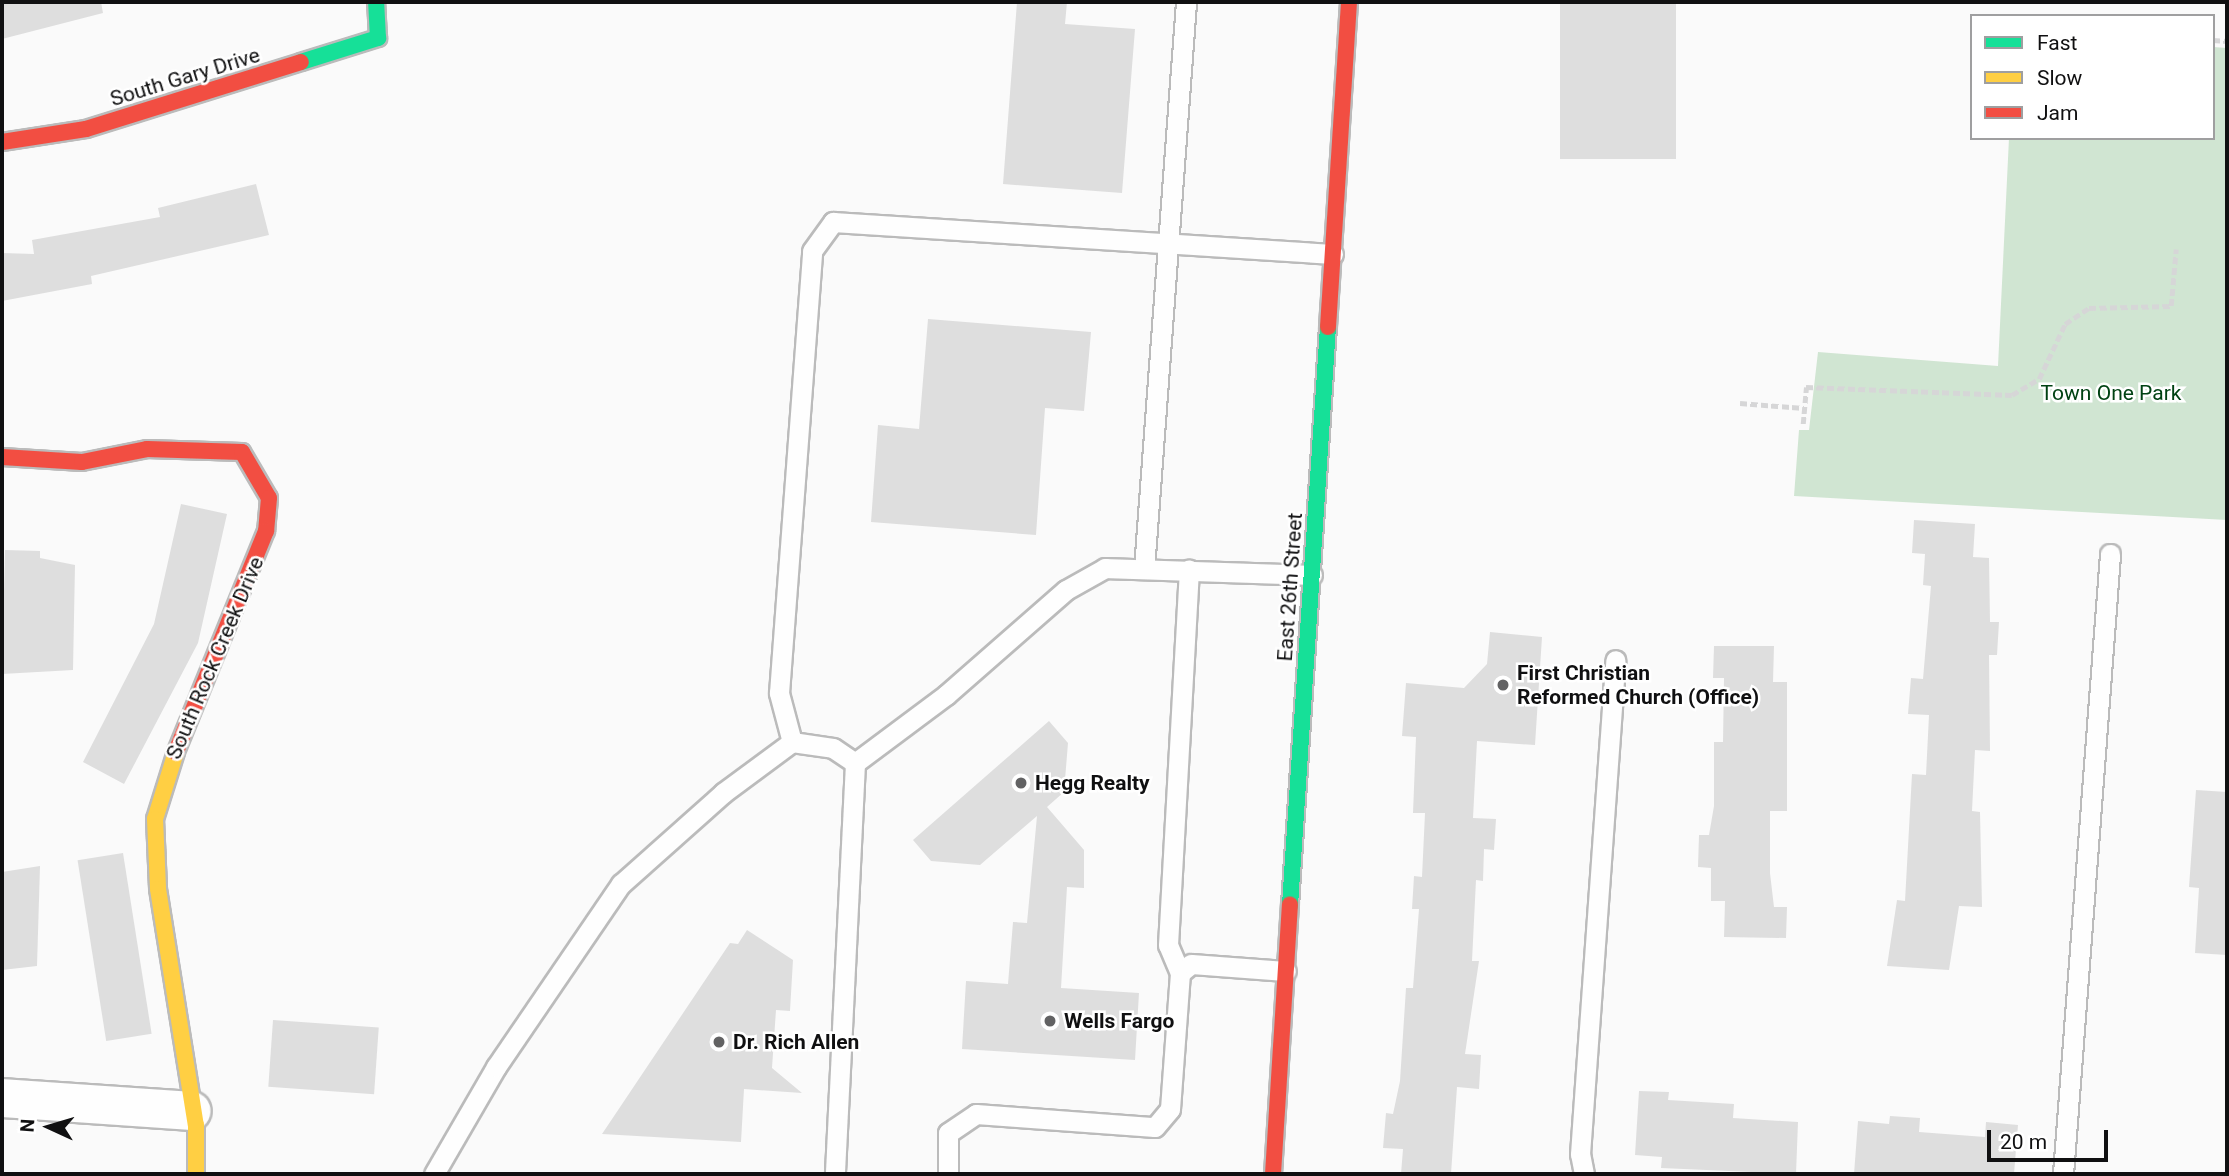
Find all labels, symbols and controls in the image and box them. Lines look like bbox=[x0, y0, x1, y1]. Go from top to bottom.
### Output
legend bbox=[1970, 14, 2215, 140]
text: Fast bbox=[2037, 31, 2077, 55]
street label: South Gary Drive bbox=[107, 42, 263, 112]
text: Slow bbox=[2037, 66, 2082, 90]
text: Jam bbox=[2037, 101, 2078, 125]
park label: Town One Park bbox=[2041, 380, 2181, 406]
street label: East 26th Street bbox=[1272, 512, 1308, 662]
street label: South Rock Creek Drive bbox=[161, 553, 269, 763]
place label: First Christian Reformed Church (Office) bbox=[1517, 660, 1759, 710]
marker: First Christian Reformed Church (Office) bbox=[1495, 677, 1511, 693]
place label: Hegg Realty bbox=[1035, 770, 1150, 796]
marker: Hegg Realty bbox=[1013, 775, 1029, 791]
place label: Wells Fargo bbox=[1064, 1008, 1174, 1034]
marker: Wells Fargo bbox=[1042, 1013, 1058, 1029]
place label: Dr. Rich Allen bbox=[733, 1029, 859, 1055]
marker: Dr. Rich Allen bbox=[711, 1034, 727, 1050]
north arrow bbox=[14, 1092, 84, 1162]
scale bar bbox=[1991, 1116, 2112, 1160]
text: N bbox=[16, 1118, 39, 1133]
text: 20 m bbox=[2000, 1130, 2047, 1154]

